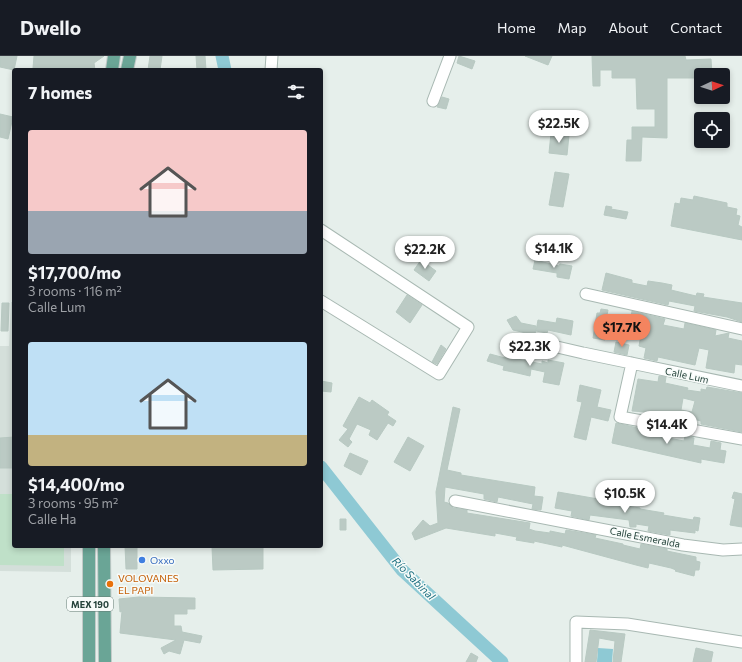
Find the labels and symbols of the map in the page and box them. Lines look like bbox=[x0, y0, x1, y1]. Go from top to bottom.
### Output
north arrow bbox=[694, 68, 730, 104]
pin: $22.5K bbox=[526, 110, 592, 144]
pin: $14.1K bbox=[521, 235, 587, 269]
pin: $22.2K bbox=[392, 236, 458, 270]
pin: $17.7K bbox=[589, 314, 655, 348]
pin: $22.3K bbox=[497, 333, 563, 367]
street label: Calle Lum bbox=[664, 365, 710, 385]
pin: $14.4K bbox=[634, 411, 700, 445]
pin: $10.5K bbox=[592, 480, 658, 514]
street label: Calle Esmeralda bbox=[609, 524, 681, 550]
place label: Oxxo bbox=[150, 554, 174, 566]
water label: Río Sabinal bbox=[390, 554, 438, 602]
marker: Oxxo bbox=[137, 555, 147, 565]
place label: VOLOVANES EL PAPI bbox=[118, 572, 179, 596]
marker: VOLOVANES EL PAPI bbox=[105, 579, 115, 589]
road number: MEX 190 bbox=[67, 597, 113, 611]

